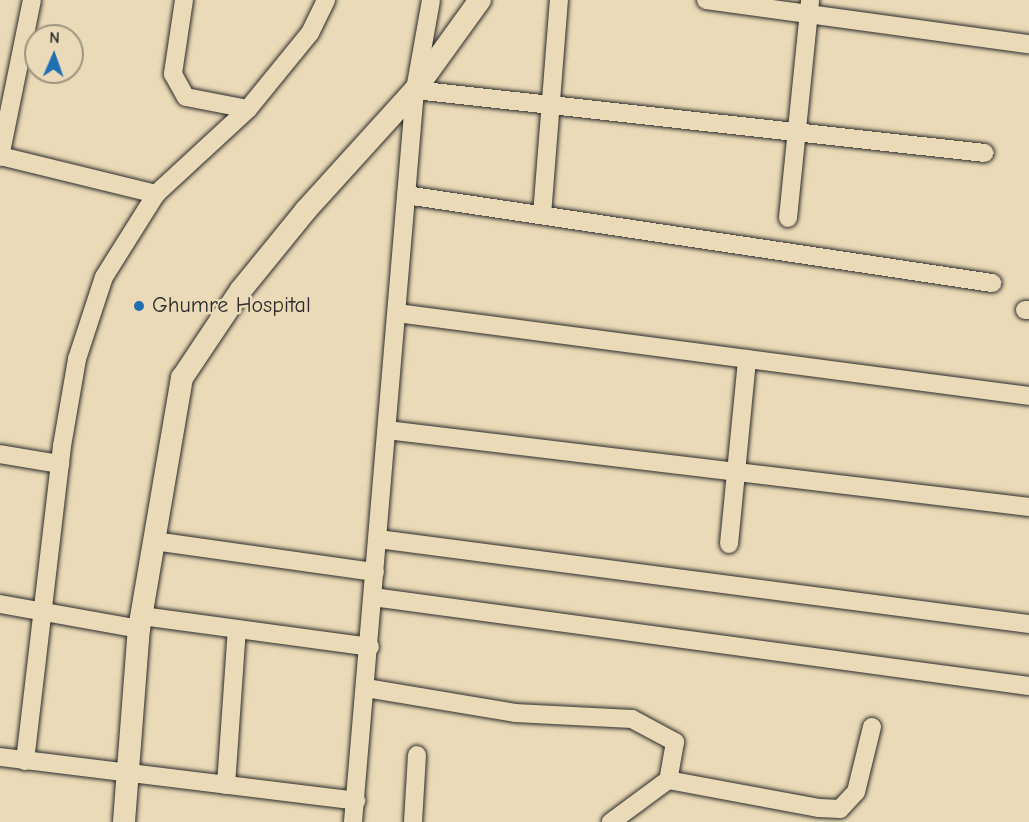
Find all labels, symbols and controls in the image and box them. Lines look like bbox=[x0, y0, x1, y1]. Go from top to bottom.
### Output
north arrow bbox=[24, 24, 84, 84]
text: N bbox=[49, 29, 60, 47]
place label: Ghumre Hospital bbox=[152, 293, 311, 319]
marker: Ghumre Hospital bbox=[130, 297, 148, 315]

